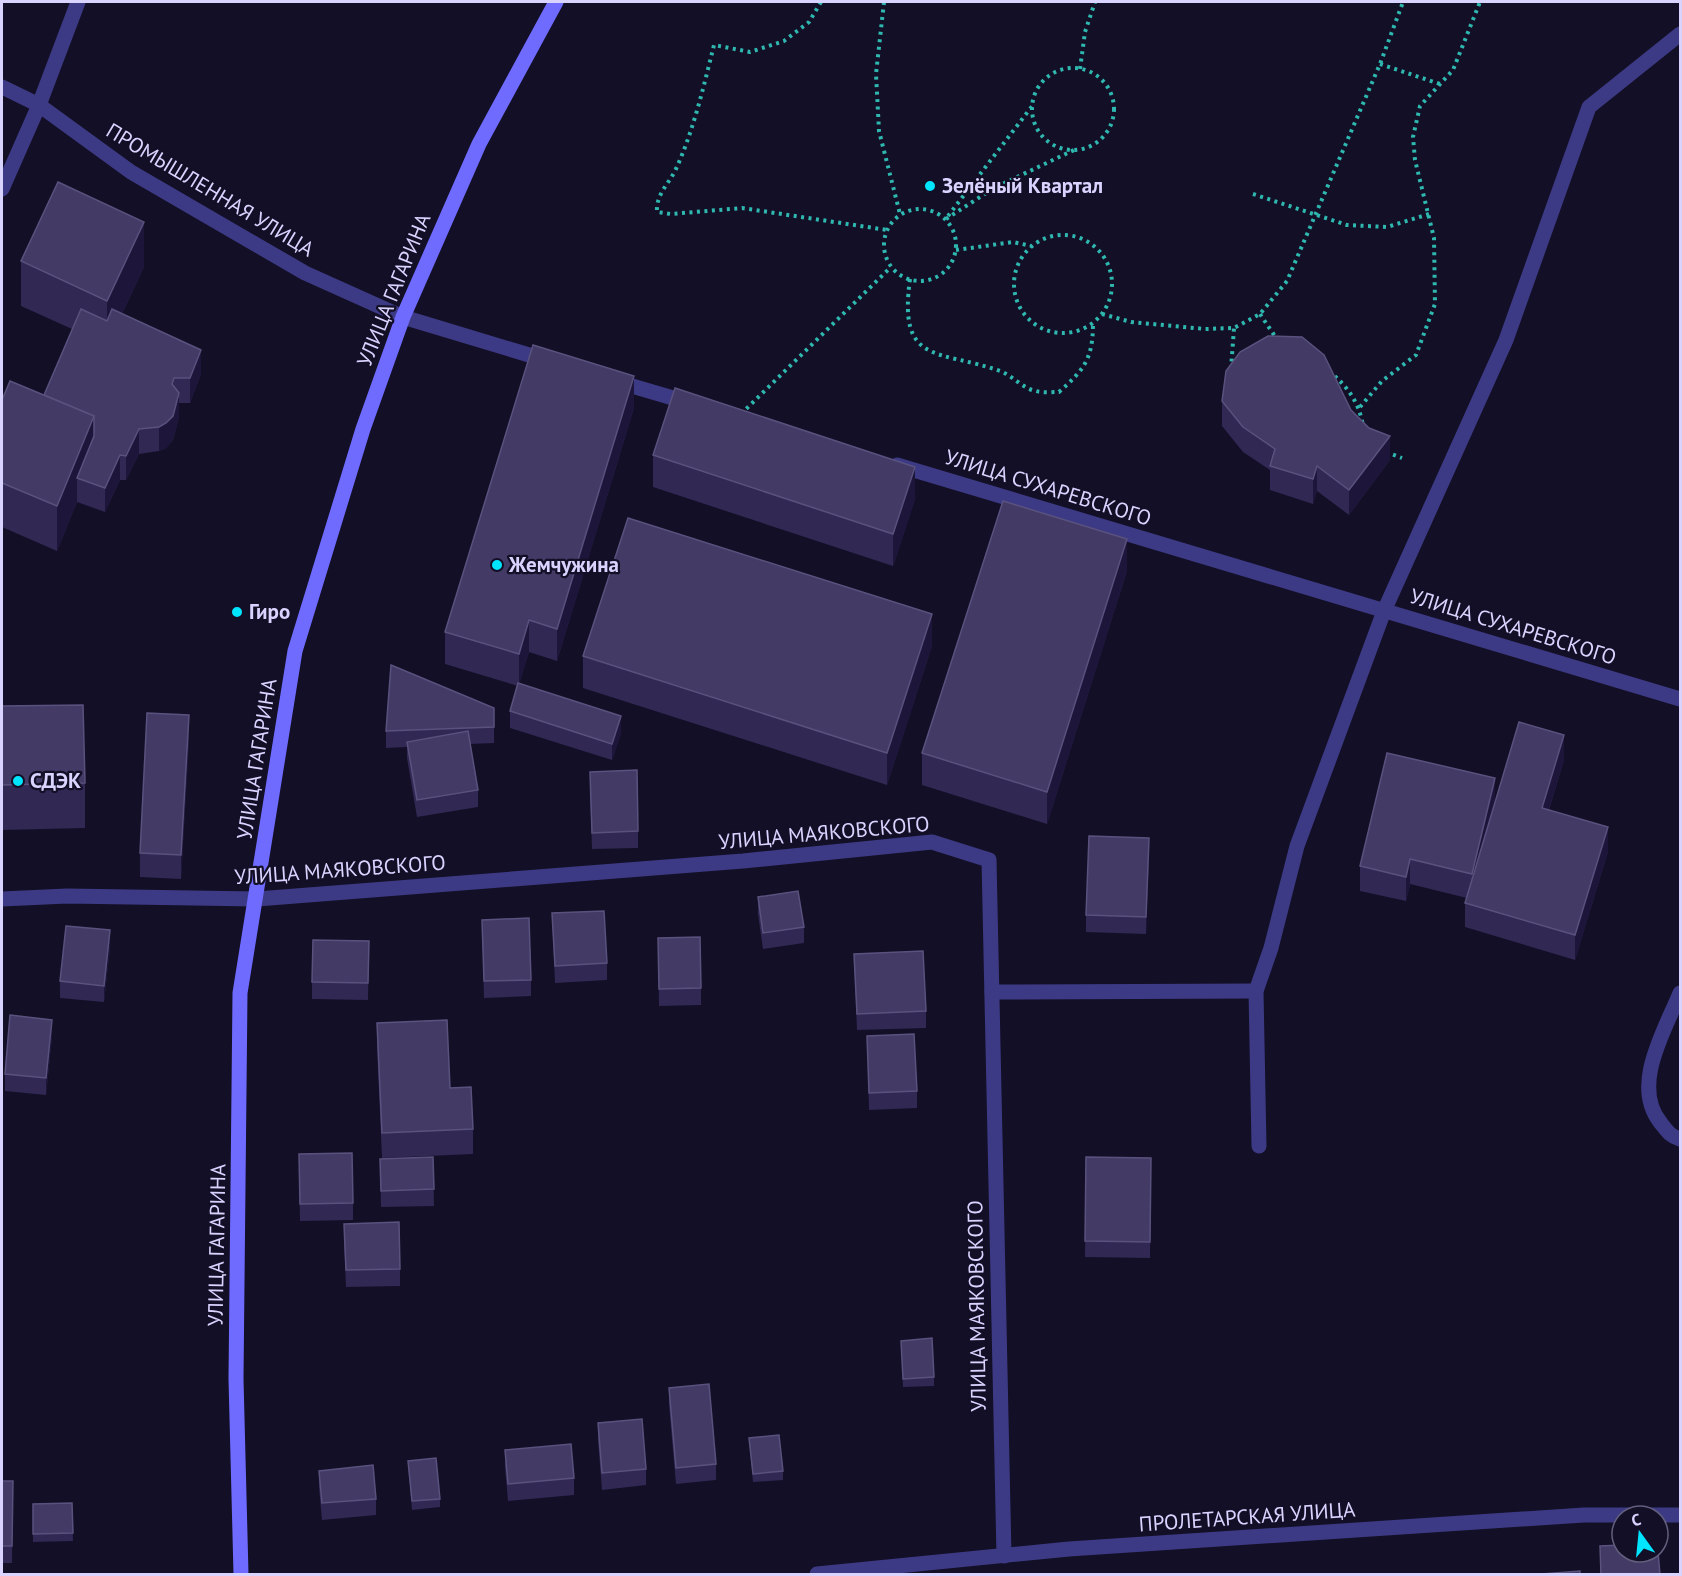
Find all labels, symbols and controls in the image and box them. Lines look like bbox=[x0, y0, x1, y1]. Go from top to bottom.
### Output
street label: ПРОМЫШЛЕННАЯ УЛИЦА bbox=[101, 117, 320, 263]
place label: Зелёный Квартал bbox=[942, 172, 1103, 199]
marker: Зелёный Квартал bbox=[923, 179, 937, 193]
street label: УЛИЦА ГАГАРИНА bbox=[351, 209, 437, 370]
street label: УЛИЦА СУХАРЕВСКОГО bbox=[942, 443, 1155, 532]
place label: Жемчужина bbox=[508, 551, 619, 578]
marker: Жемчужина bbox=[490, 558, 504, 572]
street label: УЛИЦА СУХАРЕВСКОГО bbox=[1407, 582, 1620, 671]
place label: Гиро bbox=[249, 598, 290, 625]
marker: Гиро bbox=[230, 605, 244, 619]
street label: УЛИЦА ГАГАРИНА bbox=[230, 676, 283, 841]
place label: СДЭК bbox=[30, 767, 81, 794]
marker: СДЭК bbox=[11, 774, 25, 788]
street label: УЛИЦА МАЯКОВСКОГО bbox=[717, 810, 931, 855]
street label: УЛИЦА МАЯКОВСКОГО bbox=[233, 849, 446, 890]
street label: УЛИЦА ГАГАРИНА bbox=[202, 1163, 231, 1326]
street label: УЛИЦА МАЯКОВСКОГО bbox=[961, 1200, 992, 1412]
street label: ПРОЛЕТАРСКАЯ УЛИЦА bbox=[1138, 1495, 1357, 1538]
north arrow bbox=[1610, 1504, 1670, 1564]
text: С bbox=[1629, 1509, 1643, 1530]

